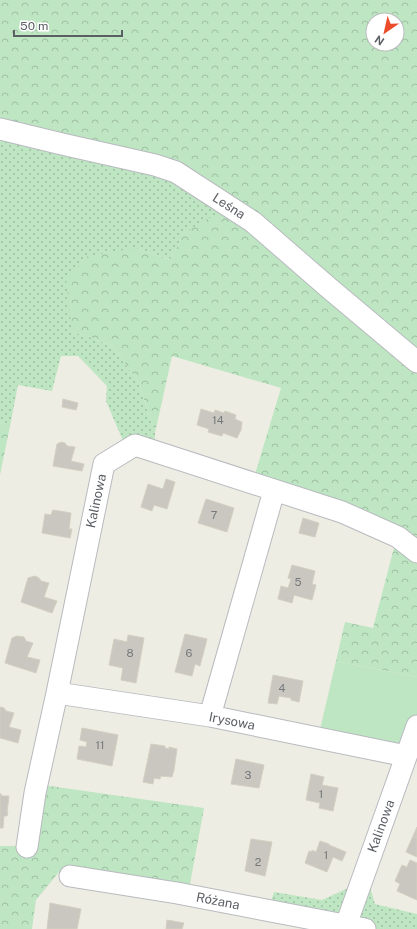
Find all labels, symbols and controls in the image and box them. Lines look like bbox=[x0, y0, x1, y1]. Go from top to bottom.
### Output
scale bar bbox=[14, 12, 122, 38]
north arrow bbox=[365, 12, 405, 52]
text: 50 m bbox=[20, 19, 48, 33]
text: N bbox=[372, 33, 386, 48]
street label: Leśna bbox=[210, 190, 248, 222]
house number: 14 bbox=[212, 414, 224, 426]
street label: Kalinowa bbox=[83, 473, 109, 529]
house number: 7 bbox=[211, 509, 218, 521]
house number: 5 bbox=[294, 576, 302, 588]
house number: 8 bbox=[126, 647, 134, 659]
house number: 6 bbox=[186, 647, 193, 659]
house number: 4 bbox=[279, 682, 286, 694]
street label: Irysowa bbox=[208, 709, 256, 733]
house number: 11 bbox=[96, 739, 104, 751]
house number: 3 bbox=[245, 769, 252, 781]
house number: 1 bbox=[319, 788, 323, 800]
street label: Kalinowa bbox=[365, 798, 397, 854]
house number: 1 bbox=[324, 849, 328, 861]
house number: 2 bbox=[255, 856, 262, 868]
street label: Różana bbox=[195, 889, 241, 913]

